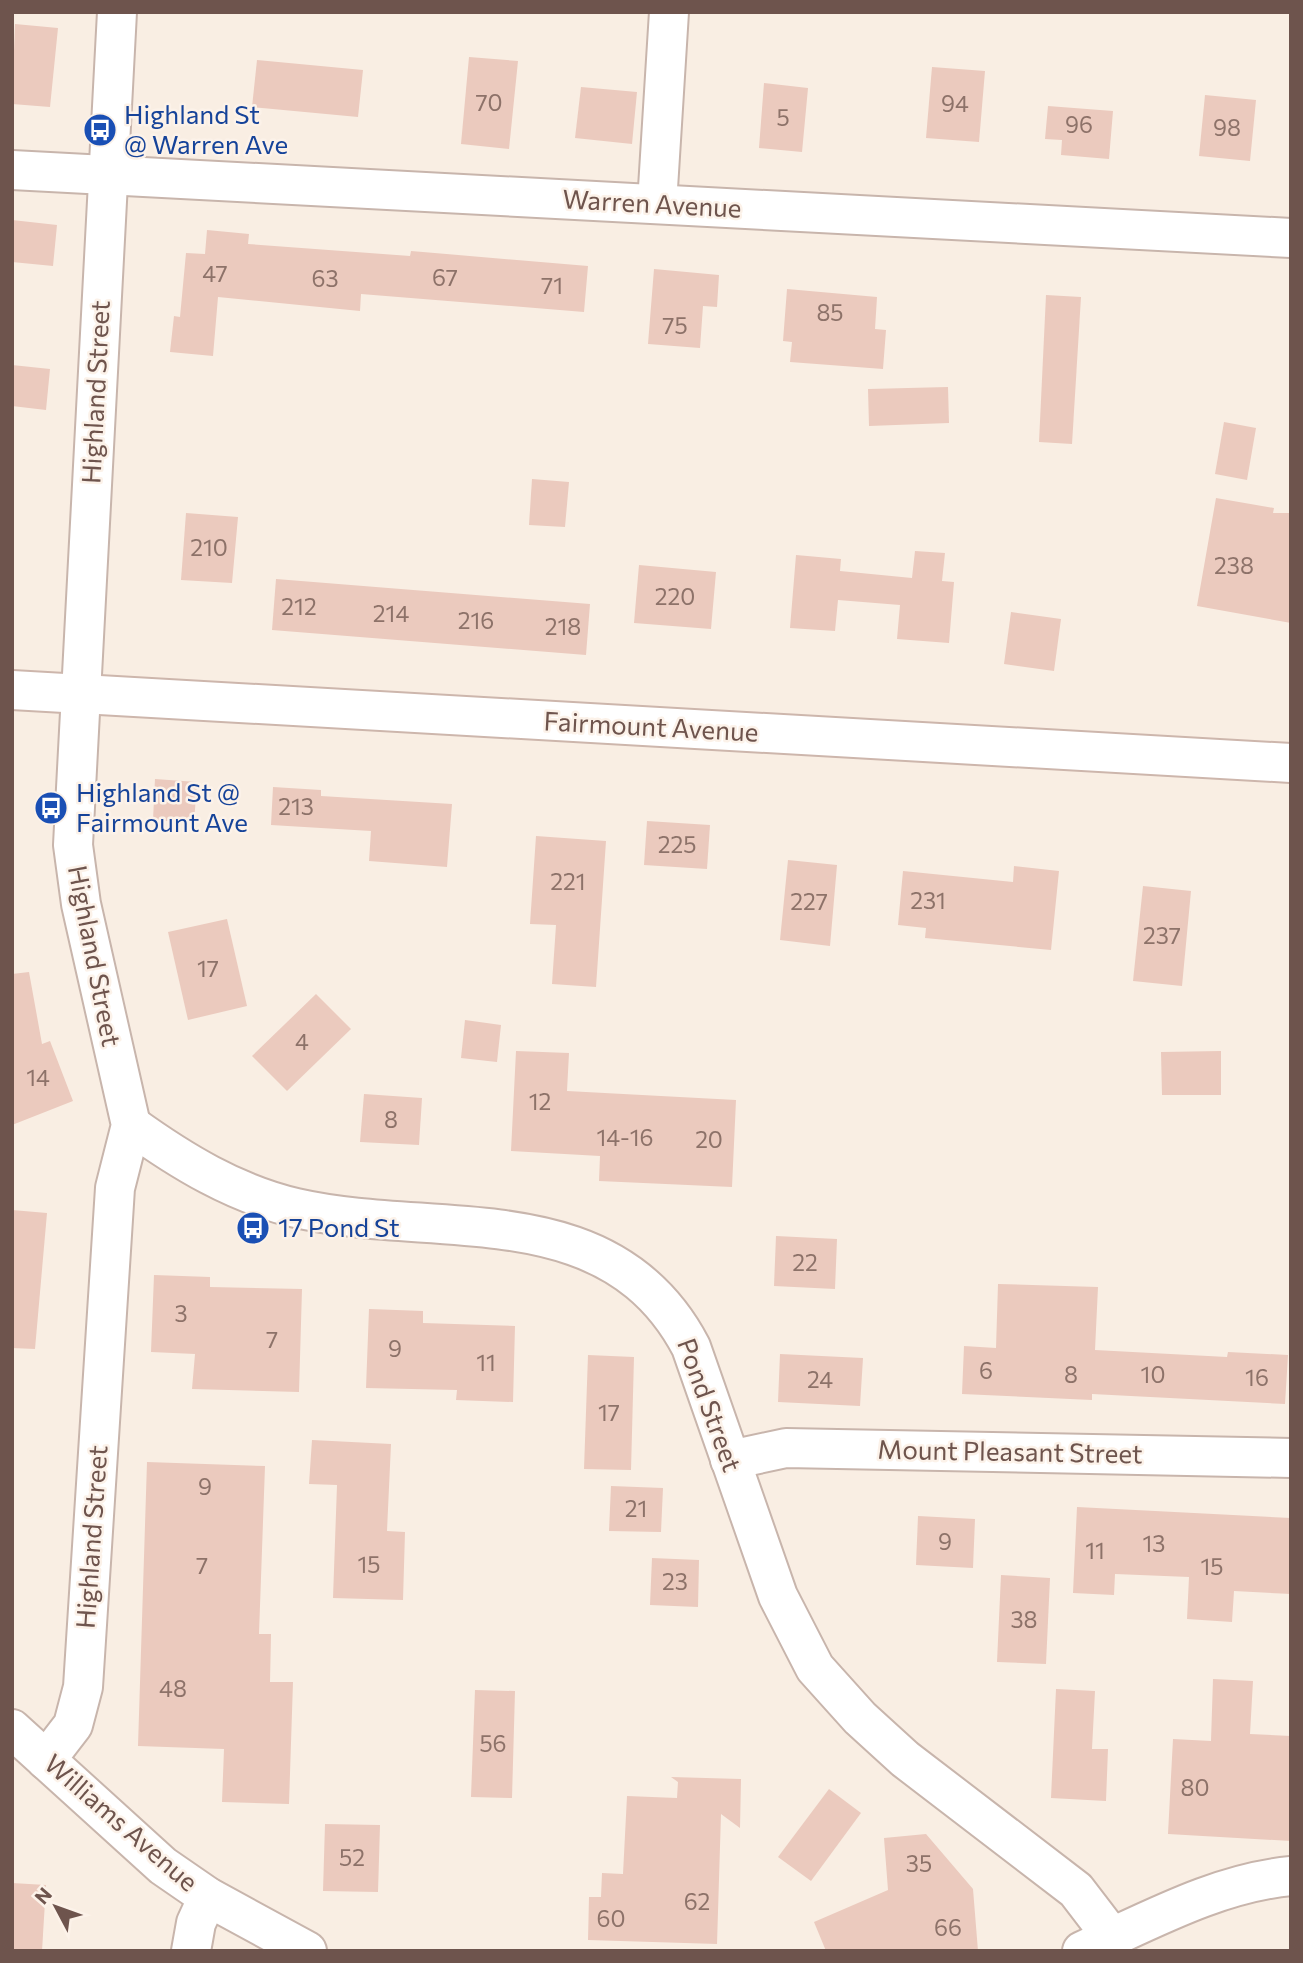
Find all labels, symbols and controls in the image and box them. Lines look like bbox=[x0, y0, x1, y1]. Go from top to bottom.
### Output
house number: 70 bbox=[475, 88, 503, 116]
house number: 94 bbox=[941, 89, 969, 117]
place label: Highland St @ Warren Ave bbox=[124, 98, 288, 159]
house number: 5 bbox=[776, 103, 790, 131]
house number: 96 bbox=[1065, 110, 1093, 138]
bus stop icon: Highland St @ Warren Ave bbox=[81, 111, 119, 149]
house number: 98 bbox=[1213, 113, 1241, 141]
street label: Warren Avenue bbox=[562, 182, 742, 223]
house number: 47 bbox=[202, 259, 228, 287]
house number: 67 bbox=[432, 263, 458, 291]
house number: 63 bbox=[311, 264, 339, 292]
house number: 71 bbox=[541, 271, 563, 299]
house number: 85 bbox=[816, 298, 844, 326]
street label: Highland Street bbox=[74, 299, 115, 484]
house number: 75 bbox=[662, 311, 688, 339]
house number: 210 bbox=[190, 533, 228, 561]
house number: 238 bbox=[1214, 551, 1254, 579]
house number: 220 bbox=[655, 582, 695, 610]
house number: 212 bbox=[281, 592, 317, 620]
house number: 214 bbox=[373, 599, 409, 627]
house number: 216 bbox=[458, 606, 494, 634]
house number: 218 bbox=[545, 612, 581, 640]
street label: Fairmount Avenue bbox=[543, 704, 759, 747]
place label: Highland St @ Fairmount Ave bbox=[76, 776, 248, 837]
bus stop icon: Highland St @ Fairmount Ave bbox=[32, 789, 70, 827]
house number: 213 bbox=[278, 792, 314, 820]
house number: 225 bbox=[658, 830, 696, 858]
street label: Highland Street bbox=[63, 863, 128, 1049]
house number: 221 bbox=[550, 867, 586, 895]
house number: 231 bbox=[910, 886, 946, 914]
house number: 227 bbox=[790, 887, 828, 915]
house number: 237 bbox=[1143, 921, 1181, 949]
house number: 17 bbox=[197, 954, 219, 982]
house number: 4 bbox=[295, 1027, 309, 1055]
house number: 14 bbox=[26, 1063, 50, 1091]
house number: 12 bbox=[529, 1087, 551, 1115]
house number: 8 bbox=[384, 1105, 398, 1133]
house number: 14-16 bbox=[596, 1123, 654, 1151]
house number: 20 bbox=[695, 1125, 723, 1153]
bus stop icon: 17 Pond St bbox=[234, 1209, 272, 1247]
place label: 17 Pond St bbox=[278, 1211, 400, 1242]
house number: 22 bbox=[792, 1248, 818, 1276]
house number: 3 bbox=[174, 1299, 188, 1327]
house number: 7 bbox=[266, 1325, 278, 1353]
house number: 9 bbox=[388, 1334, 402, 1362]
street label: Pond Street bbox=[672, 1334, 749, 1475]
house number: 11 bbox=[476, 1348, 496, 1376]
house number: 6 bbox=[979, 1356, 993, 1384]
house number: 8 bbox=[1064, 1360, 1078, 1388]
house number: 10 bbox=[1141, 1360, 1165, 1388]
house number: 16 bbox=[1245, 1363, 1269, 1391]
house number: 24 bbox=[807, 1365, 833, 1393]
house number: 17 bbox=[598, 1398, 620, 1426]
street label: Mount Pleasant Street bbox=[877, 1433, 1143, 1468]
street label: Highland Street bbox=[69, 1444, 112, 1630]
house number: 9 bbox=[198, 1472, 212, 1500]
house number: 21 bbox=[625, 1494, 647, 1522]
house number: 9 bbox=[938, 1527, 952, 1555]
house number: 13 bbox=[1143, 1529, 1165, 1557]
house number: 11 bbox=[1085, 1536, 1105, 1564]
house number: 15 bbox=[357, 1550, 381, 1578]
house number: 7 bbox=[196, 1551, 208, 1579]
house number: 15 bbox=[1200, 1552, 1224, 1580]
house number: 23 bbox=[662, 1567, 688, 1595]
house number: 38 bbox=[1010, 1605, 1038, 1633]
house number: 48 bbox=[159, 1674, 187, 1702]
house number: 56 bbox=[479, 1729, 507, 1757]
street label: Williams Avenue bbox=[39, 1747, 205, 1897]
house number: 80 bbox=[1181, 1773, 1209, 1801]
house number: 52 bbox=[339, 1843, 365, 1871]
house number: 35 bbox=[906, 1849, 932, 1877]
north arrow bbox=[21, 1872, 91, 1942]
text: N bbox=[29, 1883, 56, 1908]
house number: 62 bbox=[684, 1887, 710, 1915]
house number: 60 bbox=[597, 1904, 625, 1932]
house number: 66 bbox=[934, 1913, 962, 1941]

